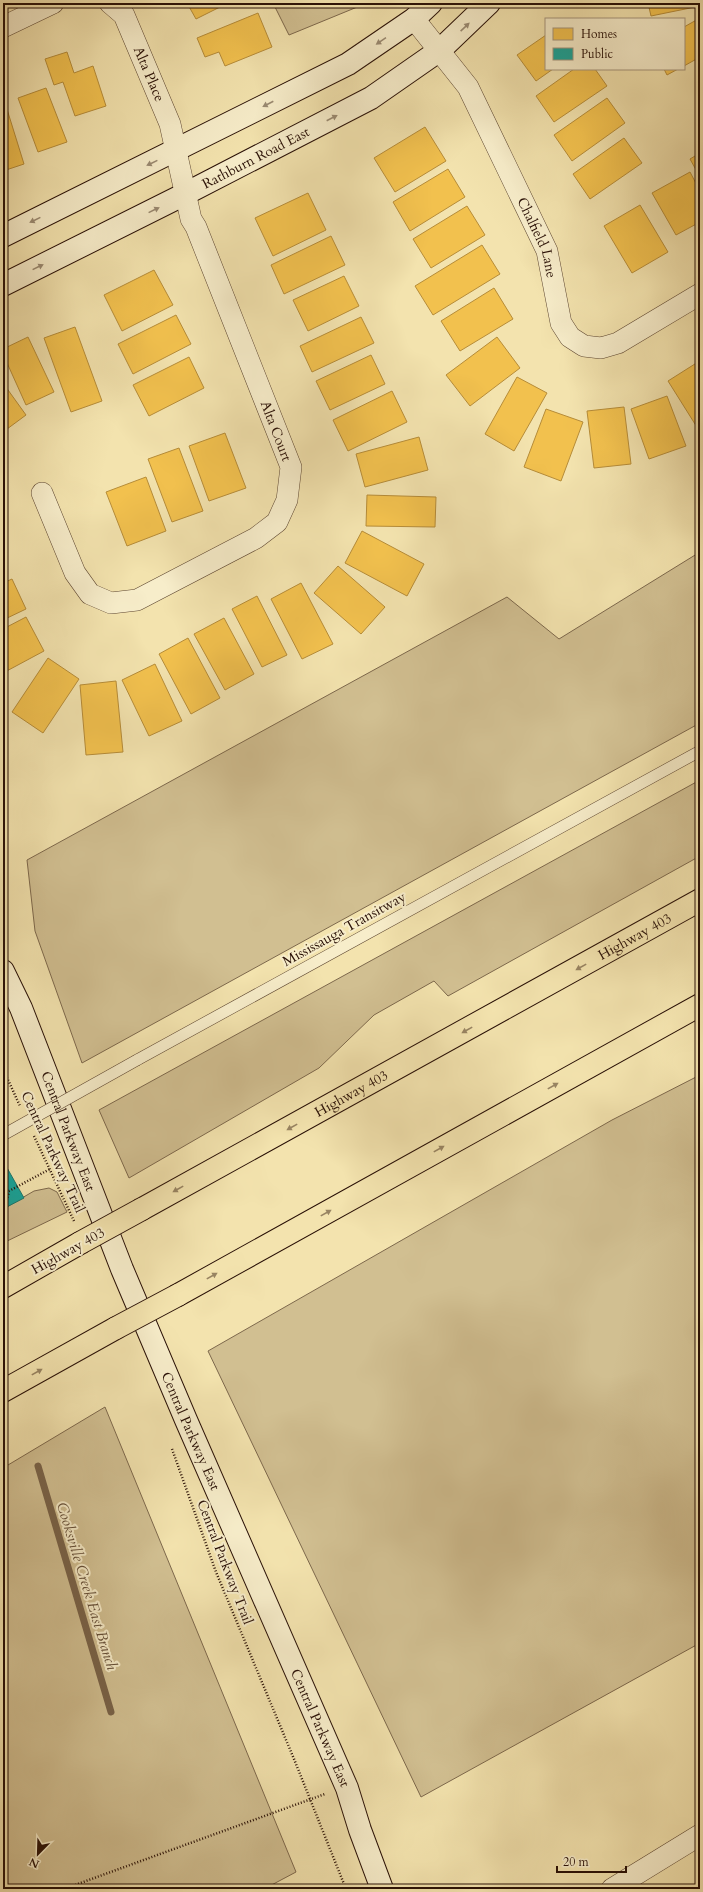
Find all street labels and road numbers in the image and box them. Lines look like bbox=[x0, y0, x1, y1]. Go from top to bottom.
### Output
street label: Alta Place bbox=[129, 43, 169, 105]
street label: Rathburn Road East bbox=[199, 122, 313, 193]
street label: Chalfield Lane bbox=[513, 194, 561, 279]
street label: Alta Court bbox=[256, 398, 296, 464]
street label: Mississauga Transitway bbox=[279, 887, 410, 971]
street label: Highway 403 bbox=[594, 908, 675, 964]
street label: Highway 403 bbox=[311, 1065, 391, 1121]
street label: Central Parkway East bbox=[37, 1068, 101, 1194]
street label: Central Parkway Trail bbox=[16, 1088, 90, 1216]
street label: Highway 403 bbox=[28, 1223, 108, 1279]
street label: Central Parkway East bbox=[157, 1369, 225, 1494]
street label: Central Parkway Trail bbox=[192, 1497, 258, 1628]
street label: Central Parkway East bbox=[286, 1666, 355, 1790]

